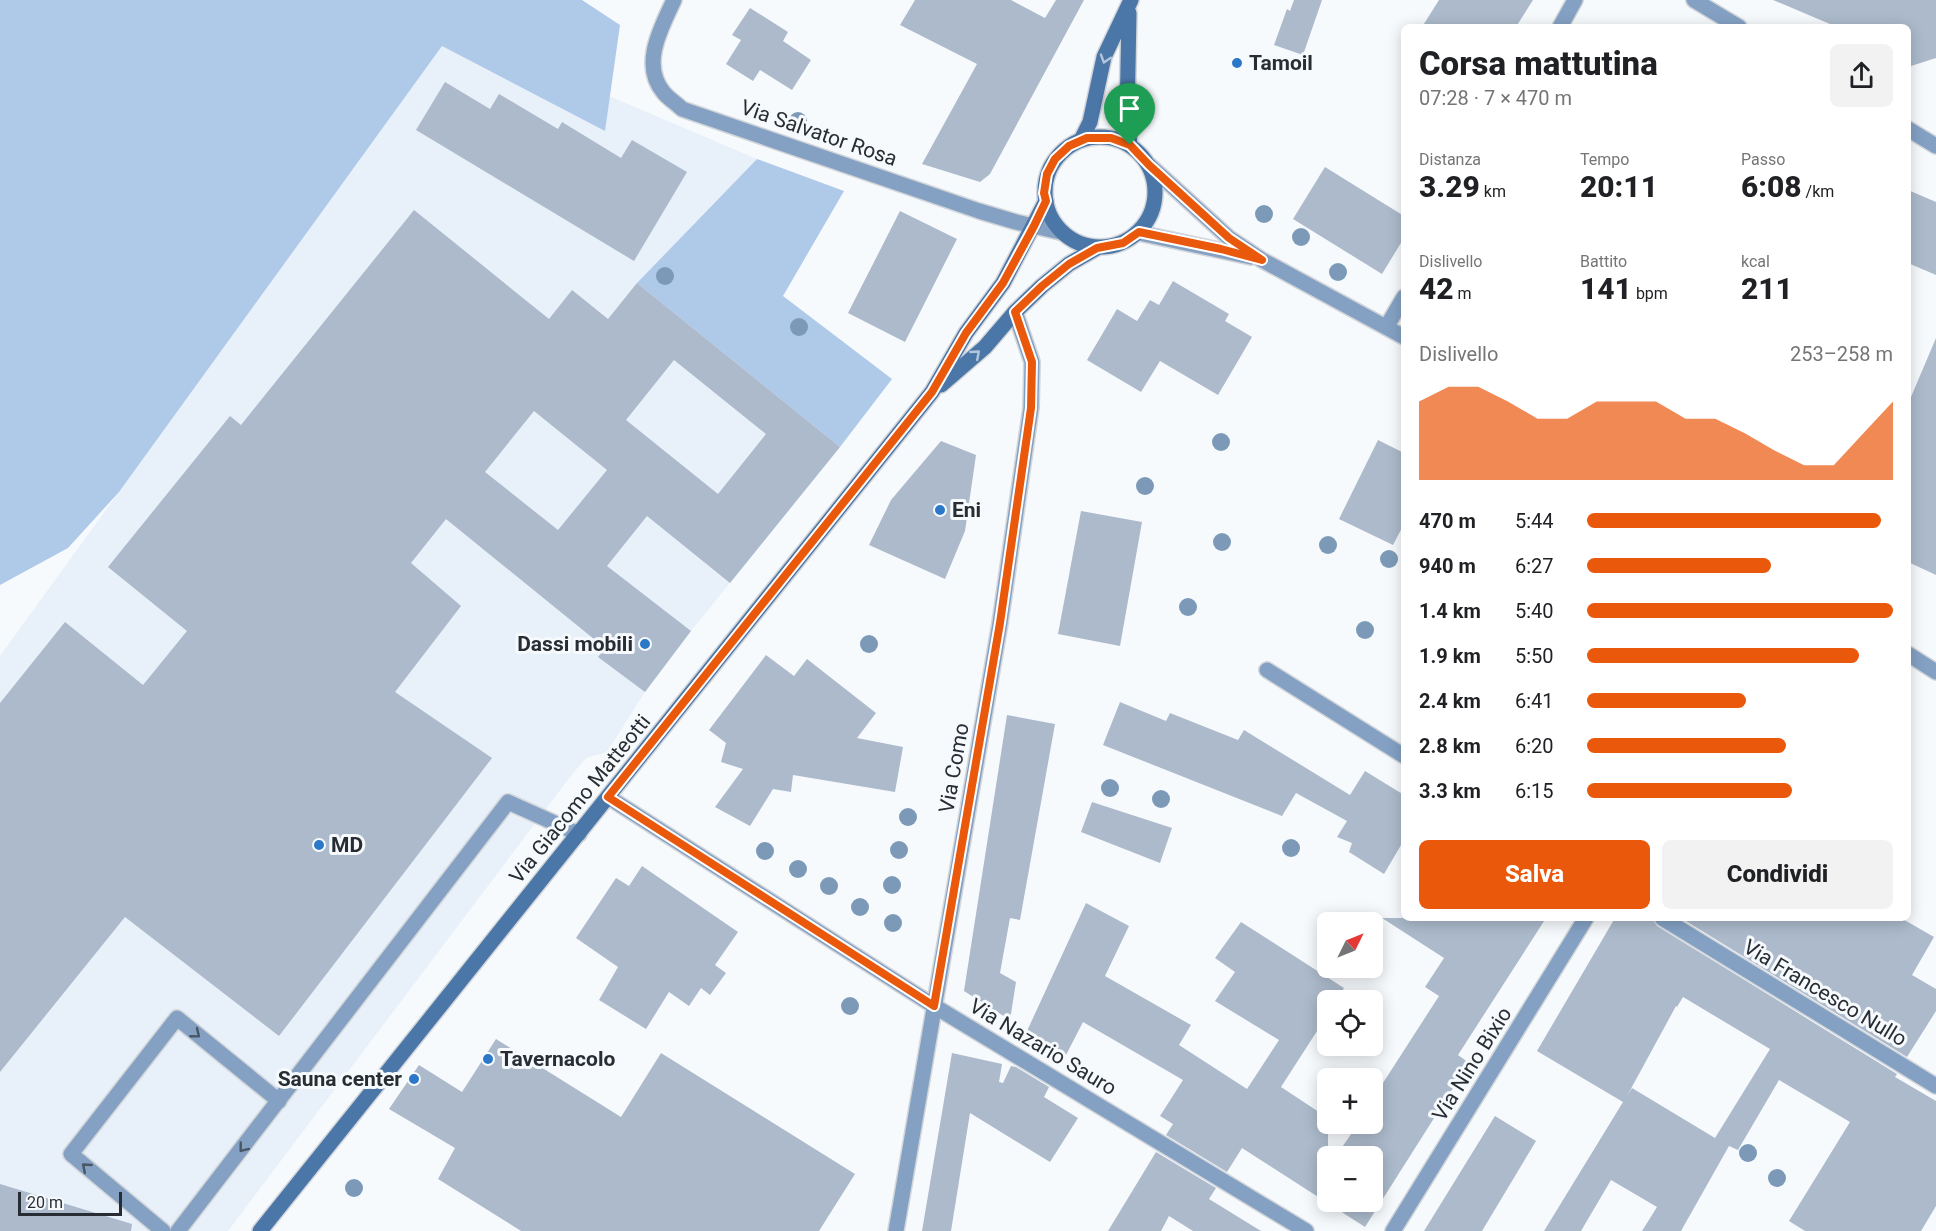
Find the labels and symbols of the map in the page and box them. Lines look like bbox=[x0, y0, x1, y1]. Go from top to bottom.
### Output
place label: Tamoil bbox=[1249, 51, 1313, 75]
one-way arrow bbox=[1100, 53, 1112, 64]
marker: Tamoil bbox=[1230, 56, 1244, 70]
pin bbox=[1104, 83, 1155, 145]
street label: Via Salvator Rosa bbox=[738, 95, 900, 171]
one-way arrow bbox=[969, 350, 980, 361]
place label: Eni bbox=[952, 498, 981, 522]
marker: Eni bbox=[933, 503, 947, 517]
place label: Dassi mobili bbox=[517, 632, 633, 656]
marker: Dassi mobili bbox=[638, 637, 652, 651]
street label: Via Giacomo Matteotti bbox=[505, 710, 655, 888]
street label: Via Como bbox=[934, 721, 974, 815]
place label: MD bbox=[331, 833, 363, 857]
marker: MD bbox=[312, 838, 326, 852]
north arrow bbox=[1317, 912, 1383, 978]
street label: Via Francesco Nullo bbox=[1739, 935, 1911, 1051]
street label: Via Nazario Sauro bbox=[965, 994, 1121, 1100]
street label: Via Nino Bixio bbox=[1427, 1003, 1517, 1125]
one-way arrow bbox=[189, 1026, 200, 1037]
place label: Tavernacolo bbox=[500, 1047, 615, 1071]
marker: Tavernacolo bbox=[481, 1052, 495, 1066]
place label: Sauna center bbox=[278, 1067, 402, 1091]
marker: Sauna center bbox=[407, 1072, 421, 1086]
one-way arrow bbox=[239, 1141, 250, 1152]
one-way arrow bbox=[82, 1163, 93, 1174]
scale bar bbox=[18, 1189, 122, 1216]

